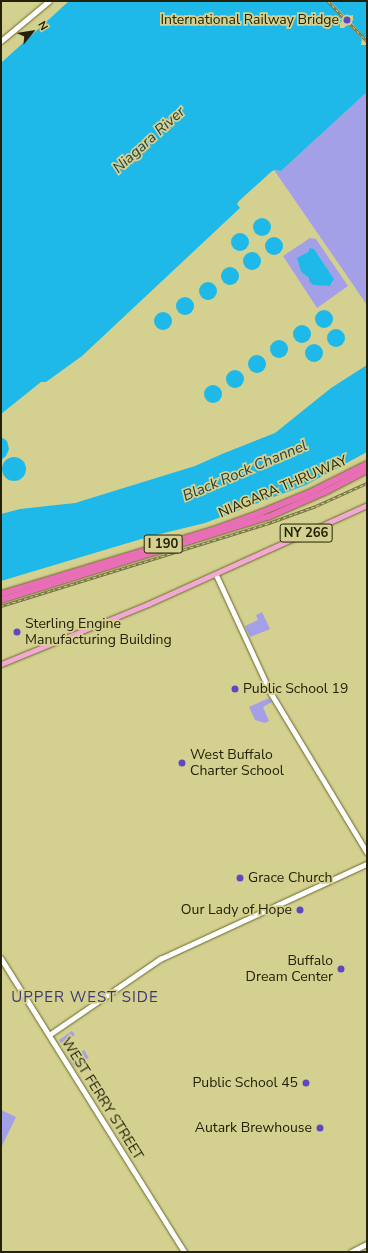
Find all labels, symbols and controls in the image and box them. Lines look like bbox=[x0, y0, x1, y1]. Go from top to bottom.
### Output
north arrow bbox=[12, 12, 52, 52]
place label: International Railway Bridge bbox=[160, 12, 339, 28]
marker: International Railway Bridge bbox=[342, 15, 352, 25]
text: N bbox=[34, 18, 51, 33]
water label: Niagara River bbox=[109, 103, 189, 177]
water label: Black Rock Channel bbox=[180, 437, 310, 505]
street label: NIAGARA THRUWAY bbox=[216, 452, 350, 522]
road number: NY 266 bbox=[279, 522, 333, 544]
road number: I 190 bbox=[143, 533, 183, 555]
place label: Sterling Engine Manufacturing Building bbox=[25, 616, 172, 648]
marker: Sterling Engine Manufacturing Building bbox=[12, 627, 22, 637]
place label: Public School 19 bbox=[243, 681, 348, 697]
marker: Public School 19 bbox=[230, 684, 240, 694]
place label: West Buffalo Charter School bbox=[190, 747, 284, 780]
marker: West Buffalo Charter School bbox=[177, 758, 187, 768]
place label: Grace Church bbox=[248, 870, 332, 886]
marker: Grace Church bbox=[235, 873, 245, 883]
place label: Our Lady of Hope bbox=[181, 902, 292, 918]
marker: Our Lady of Hope bbox=[295, 905, 305, 915]
place label: Buffalo Dream Center bbox=[246, 953, 333, 986]
marker: Buffalo Dream Center bbox=[336, 964, 346, 974]
district label: UPPER WEST SIDE bbox=[11, 989, 159, 1007]
street label: WEST FERRY STREET bbox=[58, 1035, 146, 1163]
place label: Public School 45 bbox=[193, 1075, 298, 1091]
marker: Public School 45 bbox=[301, 1078, 311, 1088]
place label: Autark Brewhouse bbox=[195, 1120, 312, 1136]
marker: Autark Brewhouse bbox=[315, 1123, 325, 1133]

